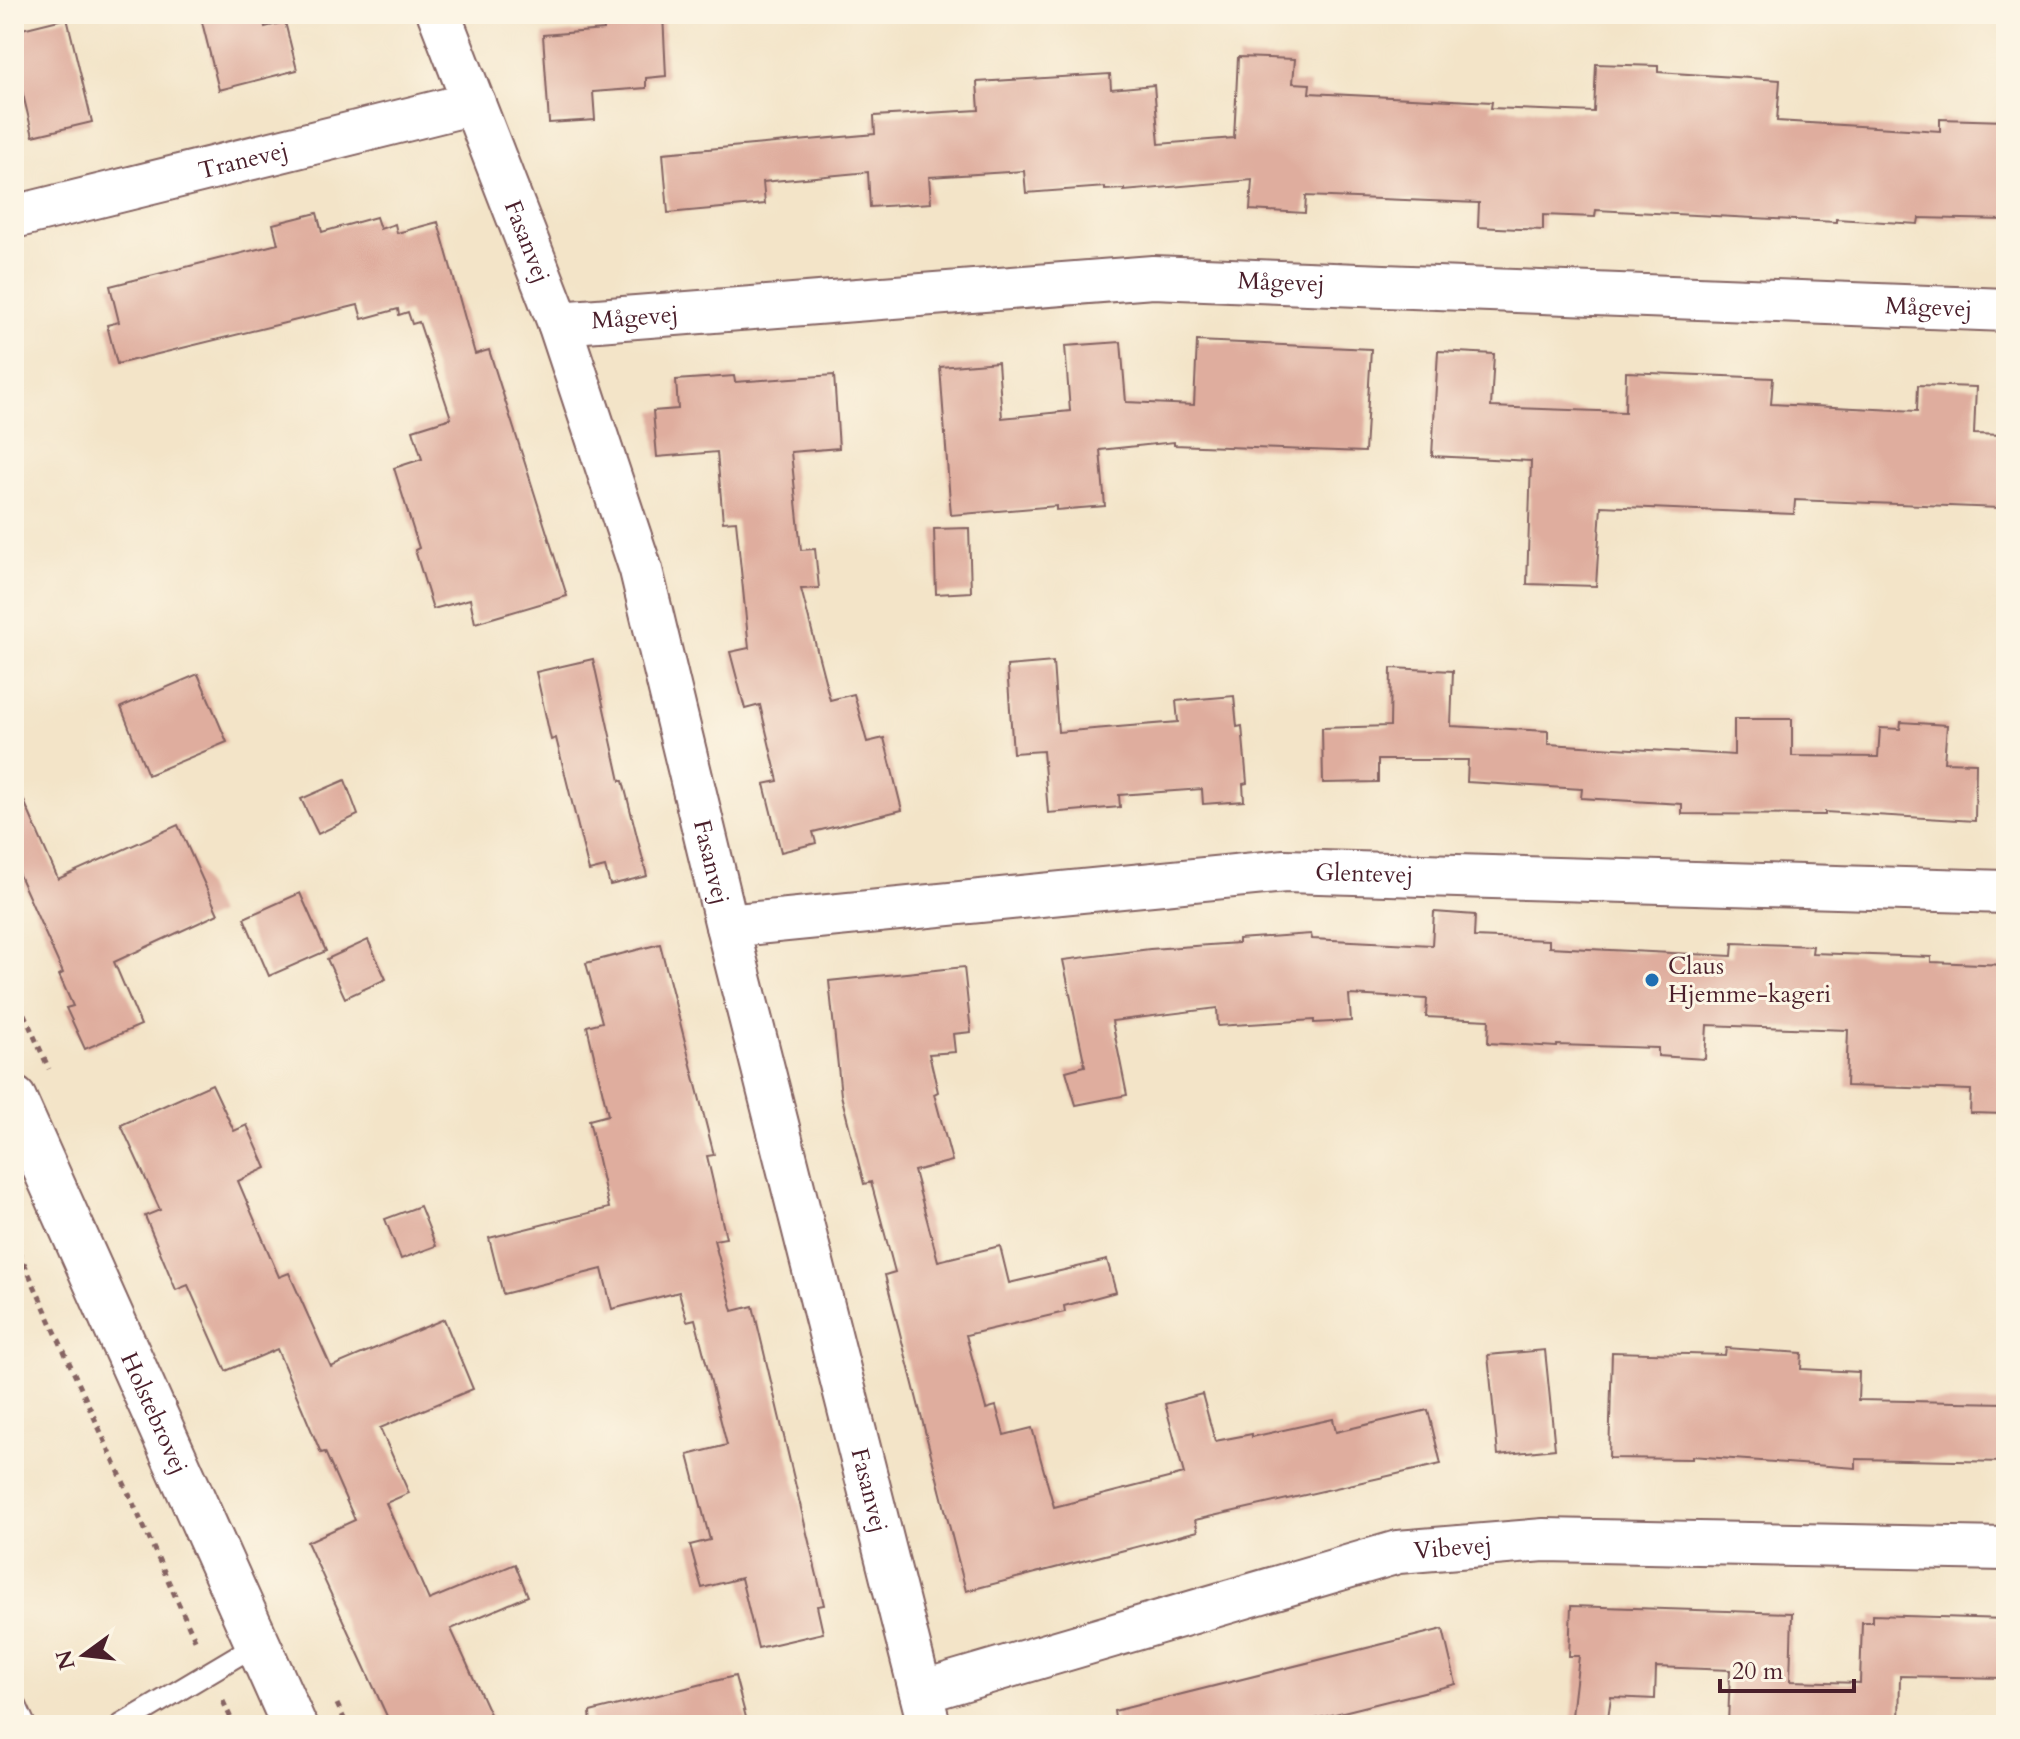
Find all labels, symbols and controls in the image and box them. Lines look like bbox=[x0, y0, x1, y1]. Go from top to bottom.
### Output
street label: Tranevej bbox=[195, 134, 291, 188]
street label: Fasanvej bbox=[496, 196, 558, 288]
street label: Mågevej bbox=[1237, 264, 1325, 301]
street label: Mågevej bbox=[1884, 289, 1973, 326]
street label: Mågevej bbox=[590, 298, 680, 337]
street label: Fasanvej bbox=[685, 816, 737, 908]
street label: Glentevej bbox=[1315, 856, 1414, 892]
place label: Claus Hjemme-kageri bbox=[1668, 950, 1831, 1011]
marker: Claus Hjemme-kageri bbox=[1643, 971, 1661, 989]
street label: Holstebrovej bbox=[112, 1347, 196, 1479]
street label: Fasanvej bbox=[843, 1445, 896, 1536]
street label: Vibevej bbox=[1413, 1528, 1493, 1568]
north arrow bbox=[44, 1615, 124, 1695]
scale bar bbox=[1720, 1643, 1854, 1693]
text: N bbox=[49, 1647, 83, 1673]
text: 20 m bbox=[1732, 1655, 1784, 1688]

